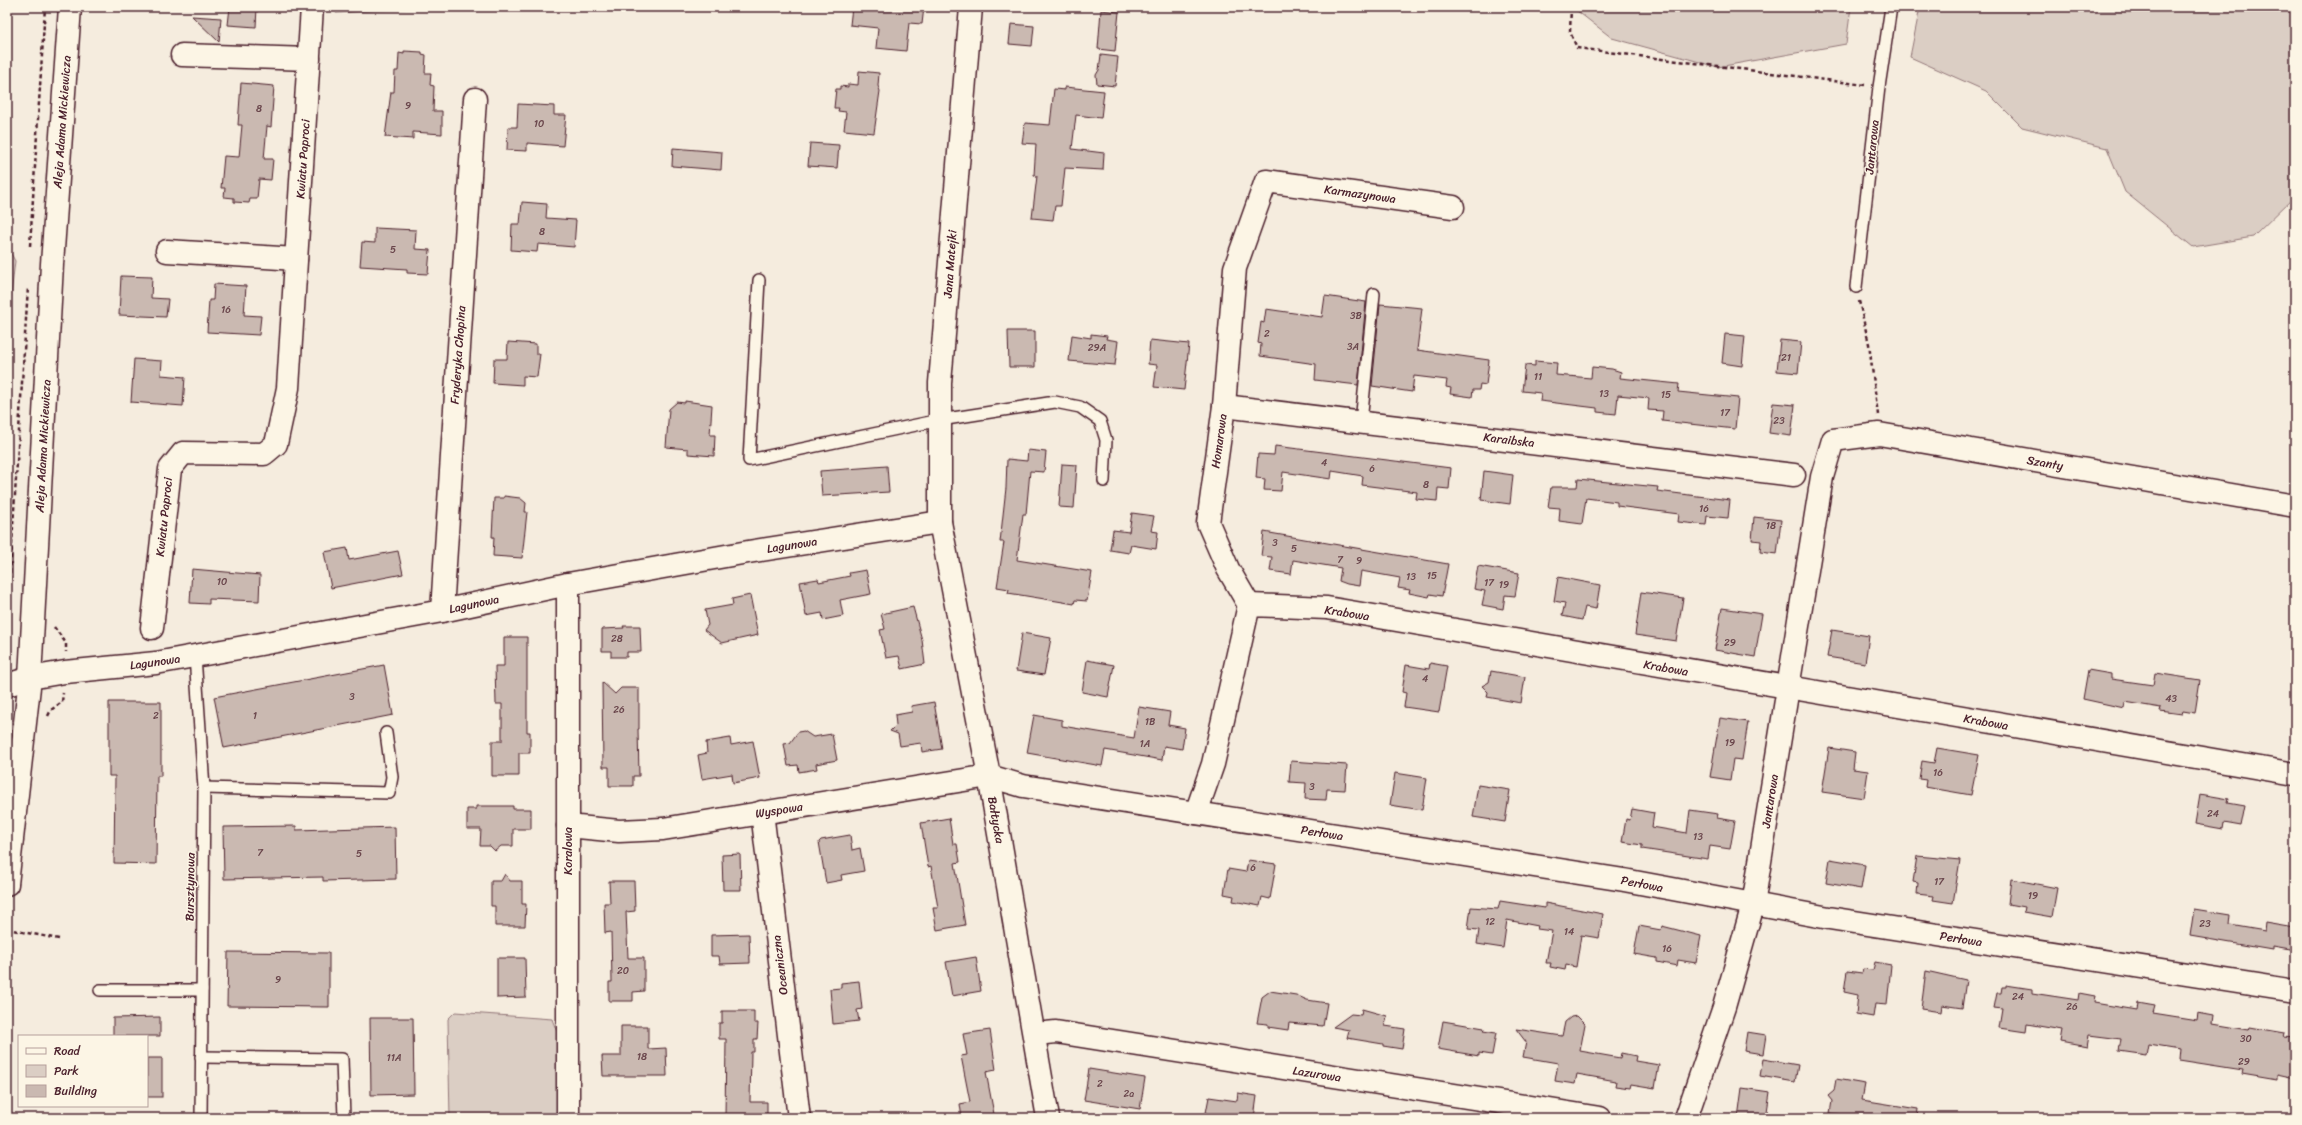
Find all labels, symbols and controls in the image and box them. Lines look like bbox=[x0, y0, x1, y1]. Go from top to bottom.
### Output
street label: Aleja Adama Mickiewicza bbox=[46, 55, 78, 190]
house number: 9 bbox=[405, 97, 411, 115]
house number: 8 bbox=[256, 100, 262, 118]
house number: 10 bbox=[534, 115, 544, 133]
street label: Kwiatu Paproci bbox=[289, 118, 317, 200]
street label: Jantarowa bbox=[1858, 119, 1886, 176]
street label: Karmazynowa bbox=[1323, 178, 1397, 210]
house number: 8 bbox=[539, 223, 545, 241]
street label: Jana Matejki bbox=[937, 229, 963, 300]
house number: 5 bbox=[390, 241, 396, 259]
house number: 16 bbox=[221, 301, 231, 319]
street label: Fryderyka Chopina bbox=[444, 304, 472, 405]
house number: 3B bbox=[1350, 307, 1363, 325]
house number: 2 bbox=[1264, 325, 1270, 343]
house number: 3A bbox=[1347, 338, 1359, 356]
house number: 29A bbox=[1088, 339, 1106, 357]
house number: 21 bbox=[1781, 349, 1791, 367]
house number: 11 bbox=[1534, 368, 1542, 386]
street label: Aleja Adama Mickiewicza bbox=[28, 379, 57, 514]
house number: 13 bbox=[1599, 385, 1609, 403]
house number: 15 bbox=[1661, 386, 1671, 404]
house number: 17 bbox=[1720, 404, 1731, 422]
street label: Homarowa bbox=[1204, 412, 1234, 470]
house number: 23 bbox=[1773, 412, 1785, 430]
street label: Karaibska bbox=[1482, 426, 1536, 454]
street label: Szanty bbox=[2025, 449, 2066, 477]
house number: 4 bbox=[1321, 454, 1327, 472]
house number: 6 bbox=[1369, 460, 1375, 478]
street label: Kwiatu Paproci bbox=[149, 476, 179, 558]
house number: 8 bbox=[1423, 476, 1429, 494]
house number: 16 bbox=[1699, 500, 1709, 518]
house number: 18 bbox=[1766, 517, 1776, 535]
street label: Lagunowa bbox=[765, 530, 819, 560]
house number: 3 bbox=[1272, 534, 1278, 552]
house number: 5 bbox=[1291, 540, 1297, 558]
house number: 7 bbox=[1337, 551, 1344, 569]
house number: 9 bbox=[1356, 552, 1362, 570]
house number: 15 bbox=[1427, 567, 1437, 585]
house number: 13 bbox=[1406, 568, 1416, 586]
house number: 10 bbox=[217, 573, 227, 591]
house number: 17 bbox=[1484, 574, 1495, 592]
house number: 19 bbox=[1499, 576, 1509, 594]
street label: Lagunowa bbox=[447, 588, 501, 620]
street label: Krabowa bbox=[1323, 599, 1371, 627]
house number: 28 bbox=[611, 630, 623, 648]
house number: 29 bbox=[1724, 634, 1736, 652]
street label: Lagunowa bbox=[128, 648, 182, 676]
street label: Krabowa bbox=[1642, 653, 1690, 683]
house number: 4 bbox=[1422, 670, 1428, 688]
house number: 3 bbox=[349, 688, 355, 706]
house number: 43 bbox=[2165, 690, 2177, 708]
house number: 26 bbox=[613, 701, 625, 719]
house number: 2 bbox=[153, 707, 159, 725]
house number: 1 bbox=[253, 707, 257, 725]
street label: Krabowa bbox=[1962, 707, 2010, 737]
house number: 1B bbox=[1145, 713, 1156, 731]
house number: 19 bbox=[1725, 734, 1735, 752]
house number: 1A bbox=[1140, 735, 1150, 753]
house number: 16 bbox=[1933, 764, 1943, 782]
street label: Jantarowa bbox=[1755, 772, 1785, 831]
house number: 3 bbox=[1309, 778, 1315, 796]
street label: Wyspowa bbox=[754, 795, 805, 825]
street label: Bałtycka bbox=[981, 795, 1011, 846]
house number: 24 bbox=[2207, 805, 2219, 823]
street label: Perłowa bbox=[1299, 819, 1345, 847]
street label: Koralowa bbox=[557, 827, 579, 875]
house number: 13 bbox=[1693, 828, 1703, 846]
house number: 7 bbox=[257, 844, 264, 862]
house number: 5 bbox=[356, 845, 362, 863]
street label: Bursztynowa bbox=[178, 852, 202, 921]
house number: 6 bbox=[1250, 859, 1256, 877]
street label: Perłowa bbox=[1619, 869, 1665, 899]
house number: 17 bbox=[1934, 873, 1945, 891]
house number: 19 bbox=[2028, 887, 2038, 905]
house number: 12 bbox=[1485, 913, 1495, 931]
house number: 23 bbox=[2199, 915, 2211, 933]
house number: 14 bbox=[1564, 923, 1574, 941]
street label: Perłowa bbox=[1938, 925, 1984, 953]
street label: Oceaniczna bbox=[765, 934, 795, 996]
house number: 16 bbox=[1662, 940, 1672, 958]
house number: 20 bbox=[617, 962, 629, 980]
house number: 9 bbox=[275, 971, 281, 989]
house number: 24 bbox=[2012, 988, 2024, 1006]
house number: 26 bbox=[2066, 998, 2078, 1016]
house number: 30 bbox=[2240, 1030, 2252, 1048]
legend bbox=[18, 1035, 148, 1107]
text: Road bbox=[54, 1040, 81, 1062]
house number: 18 bbox=[637, 1048, 647, 1066]
house number: 11A bbox=[386, 1049, 402, 1067]
house number: 29 bbox=[2238, 1053, 2250, 1071]
street label: Lazurowa bbox=[1291, 1059, 1343, 1089]
text: Park bbox=[54, 1060, 79, 1082]
house number: 2 bbox=[1097, 1075, 1103, 1093]
text: Building bbox=[54, 1080, 97, 1102]
house number: 2a bbox=[1124, 1085, 1134, 1103]

